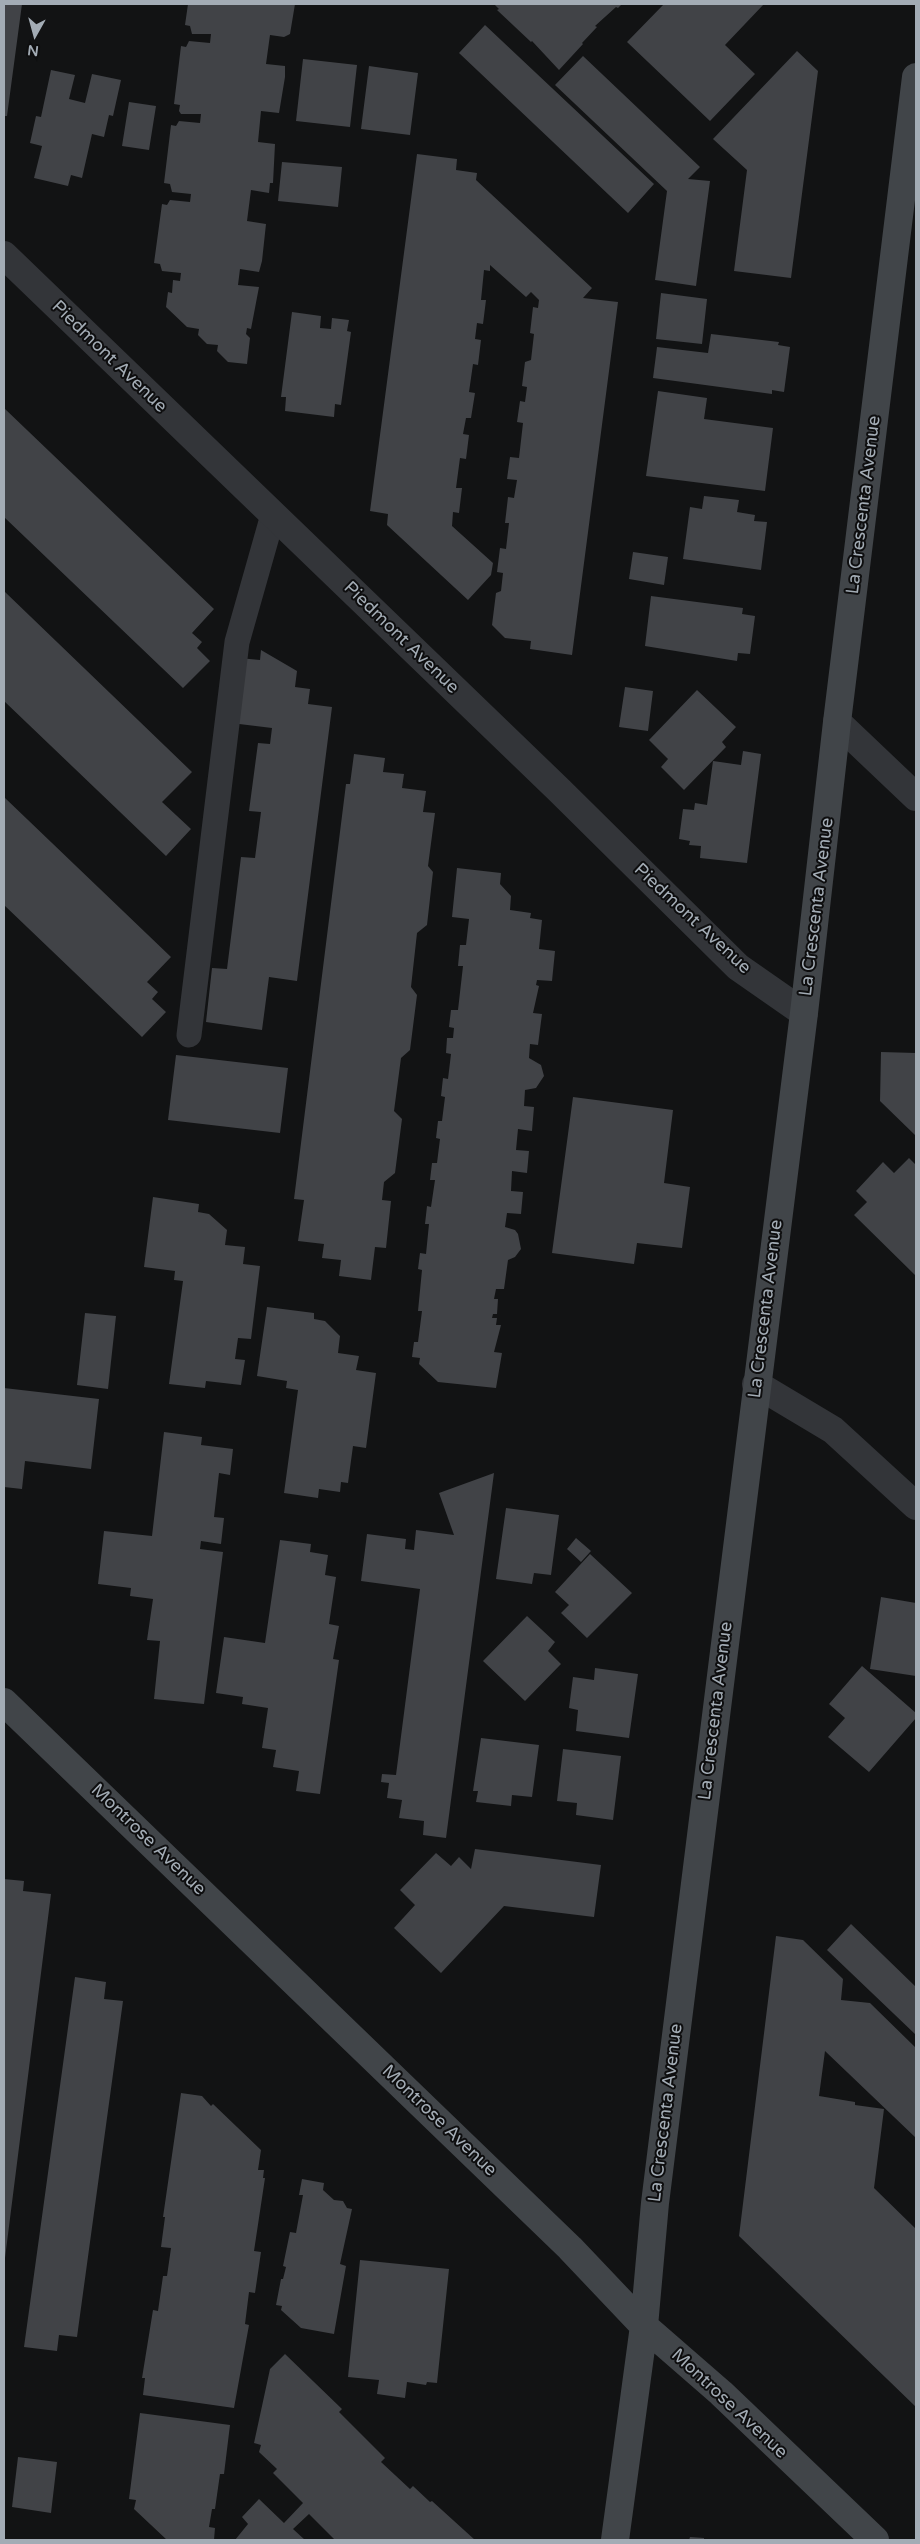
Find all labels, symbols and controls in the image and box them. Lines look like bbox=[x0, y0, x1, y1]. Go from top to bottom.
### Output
north arrow bbox=[10, 10, 60, 60]
text: N bbox=[26, 41, 40, 60]
street label: Piedmont Avenue bbox=[47, 296, 171, 418]
street label: La Crescenta Avenue bbox=[842, 415, 886, 595]
street label: Piedmont Avenue bbox=[339, 577, 463, 699]
street label: La Crescenta Avenue bbox=[795, 817, 839, 997]
street label: Piedmont Avenue bbox=[629, 859, 755, 979]
street label: La Crescenta Avenue bbox=[744, 1219, 788, 1399]
street label: La Crescenta Avenue bbox=[694, 1621, 738, 1801]
street label: Montrose Avenue bbox=[86, 1780, 210, 1900]
street label: La Crescenta Avenue bbox=[644, 2023, 688, 2203]
street label: Montrose Avenue bbox=[377, 2061, 501, 2181]
street label: Montrose Avenue bbox=[666, 2345, 792, 2463]

